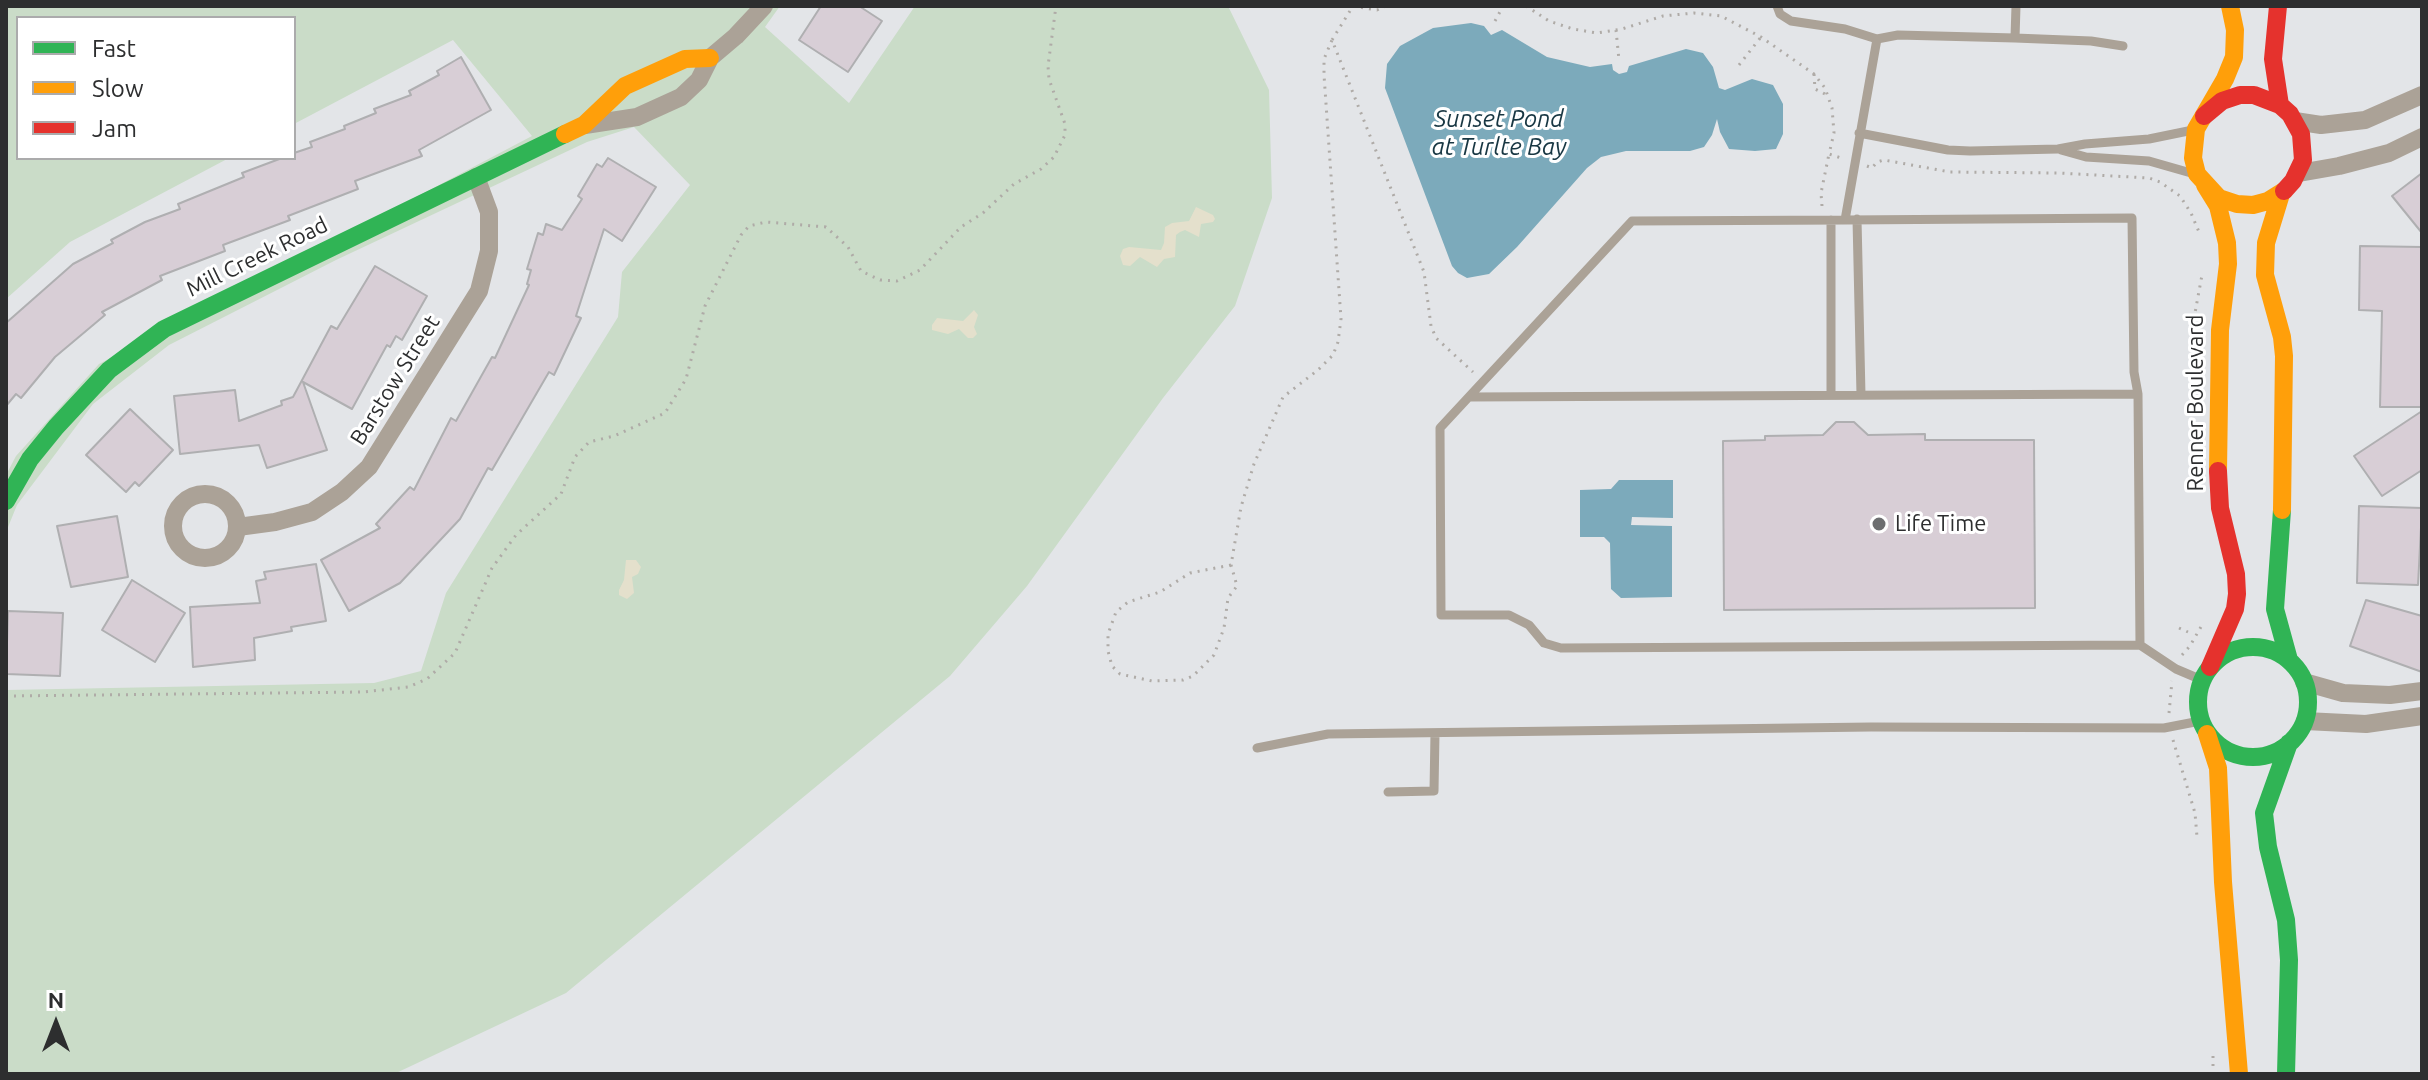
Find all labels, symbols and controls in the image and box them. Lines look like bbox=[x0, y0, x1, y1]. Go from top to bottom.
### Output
legend bbox=[16, 16, 296, 160]
text: Fast bbox=[92, 35, 136, 62]
text: Slow bbox=[92, 75, 144, 102]
water label: Sunset Pond at Turlte Bay bbox=[1432, 105, 1566, 161]
text: Jam bbox=[92, 115, 137, 142]
street label: Mill Creek Road bbox=[182, 211, 332, 303]
street label: Barstow Street bbox=[345, 310, 445, 450]
street label: Renner Boulevard bbox=[2183, 315, 2209, 491]
place label: Life Time bbox=[1895, 511, 1986, 537]
marker: Life Time bbox=[1870, 515, 1888, 533]
north arrow bbox=[16, 984, 96, 1064]
text: N bbox=[48, 987, 64, 1012]

